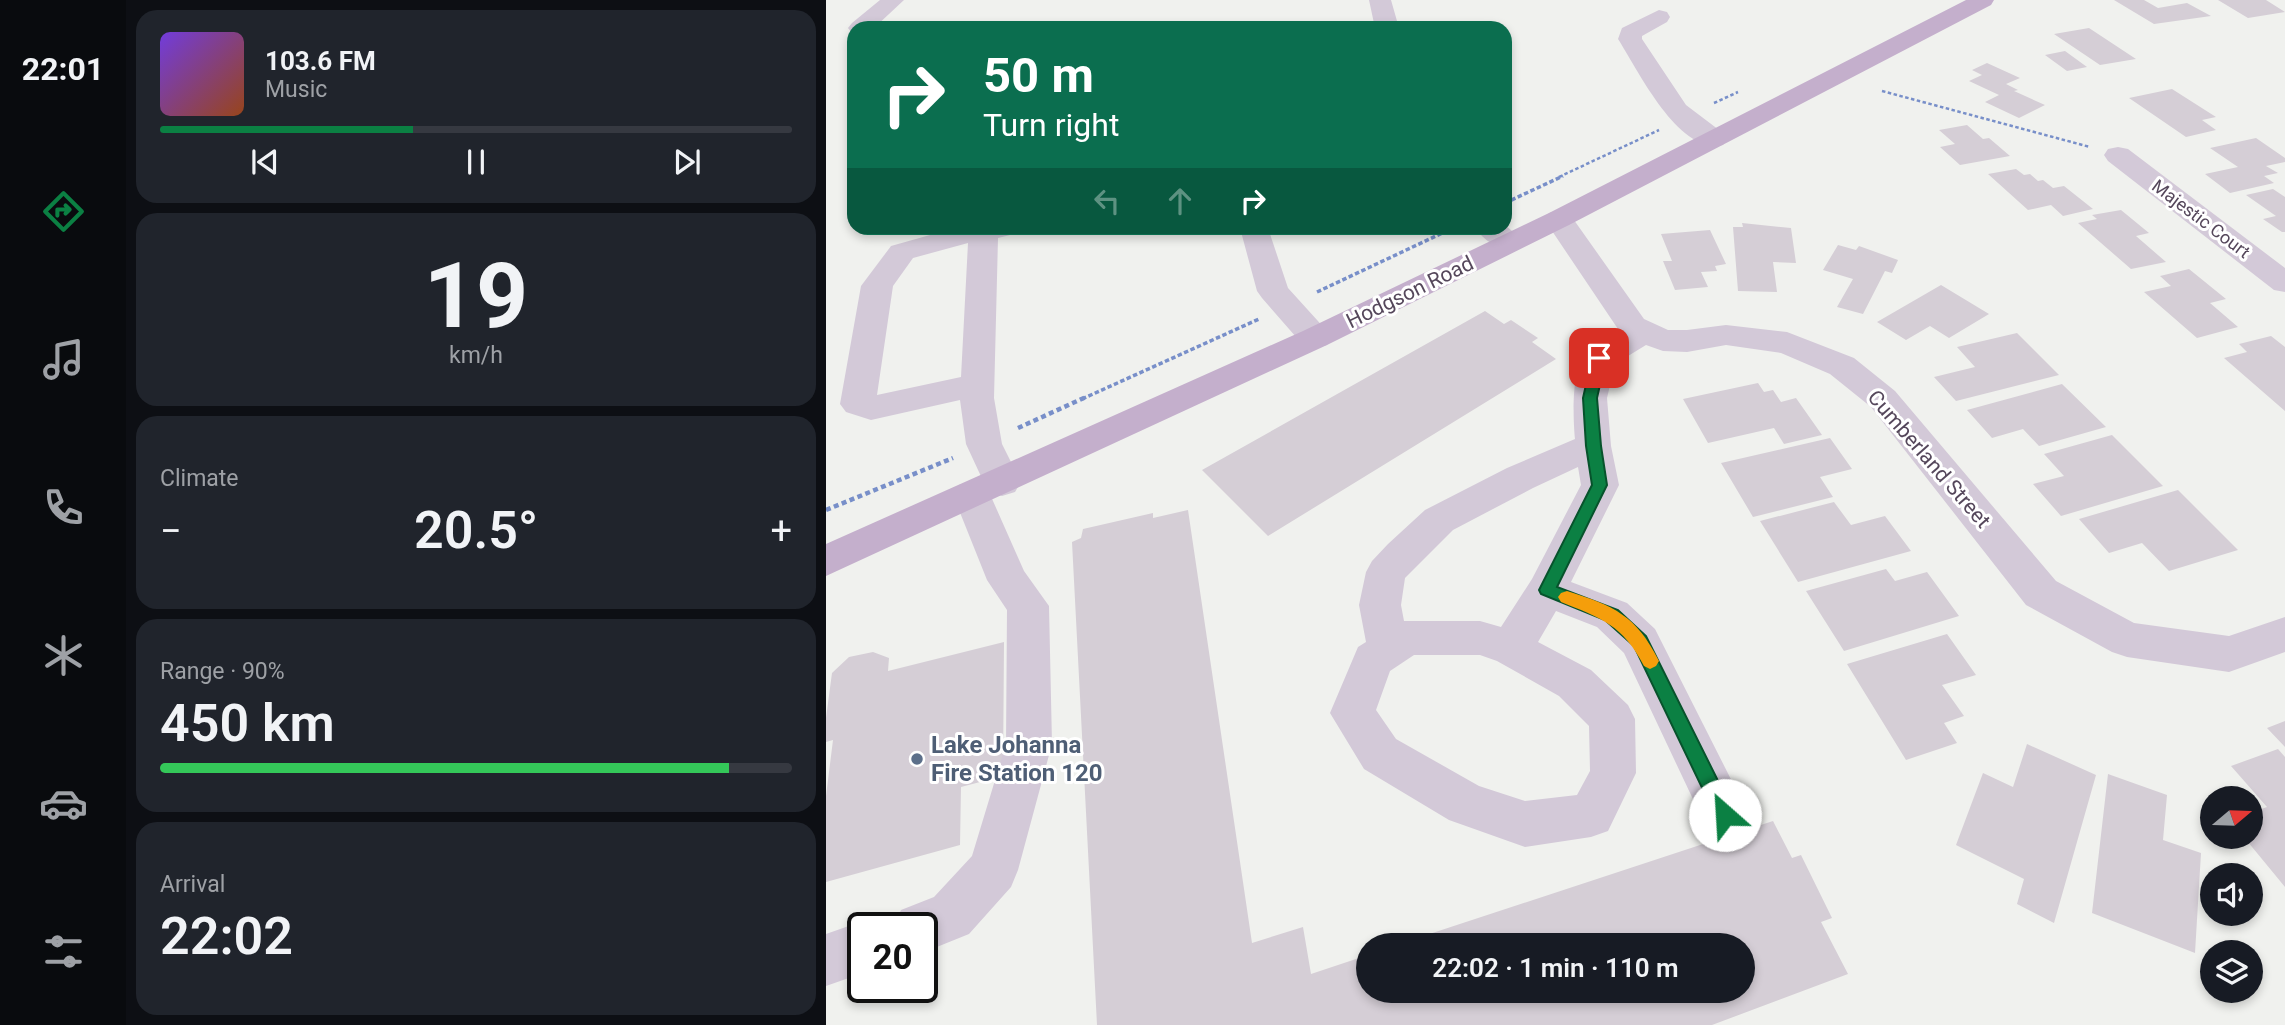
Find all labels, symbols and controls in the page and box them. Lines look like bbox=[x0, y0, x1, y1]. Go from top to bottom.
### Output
text: 103.6 FM bbox=[265, 46, 376, 76]
text: 50 m bbox=[983, 47, 1094, 104]
icon: right bbox=[868, 49, 959, 140]
text: 22:01 bbox=[22, 50, 104, 88]
text: Music bbox=[265, 76, 327, 103]
text: Turn right bbox=[983, 106, 1119, 144]
icon: previous bbox=[246, 143, 284, 181]
icon: pause bbox=[457, 143, 495, 181]
icon: next bbox=[668, 143, 706, 181]
street label: Majestic Court bbox=[2148, 175, 2254, 262]
icon: left bbox=[1088, 182, 1126, 220]
icon: ahead bbox=[1161, 182, 1199, 220]
icon: right bbox=[1234, 182, 1272, 220]
icon: directions bbox=[39, 187, 88, 236]
text: 19 bbox=[424, 243, 528, 349]
street label: Hodgson Road bbox=[1343, 251, 1477, 333]
pin bbox=[1569, 328, 1629, 388]
icon: music bbox=[39, 335, 88, 384]
icon: arrive bbox=[1580, 339, 1618, 377]
text: km/h bbox=[449, 342, 503, 369]
street label: Cumberland Street bbox=[1863, 385, 1995, 533]
text: Climate bbox=[160, 465, 239, 492]
icon: phone bbox=[39, 483, 88, 532]
text: 20.5° bbox=[414, 500, 538, 561]
text: − bbox=[160, 509, 182, 553]
text: + bbox=[770, 509, 792, 553]
icon: climate bbox=[39, 631, 88, 680]
text: Range · 90% bbox=[160, 658, 285, 685]
text: 450 km bbox=[160, 693, 335, 754]
place label: Lake Johanna Fire Station 120 bbox=[931, 731, 1103, 787]
marker: Lake Johanna Fire Station 120 bbox=[909, 751, 925, 767]
position arrow bbox=[1688, 778, 1762, 852]
icon: car bbox=[39, 779, 88, 828]
north arrow bbox=[2200, 786, 2263, 849]
map controls bbox=[2200, 786, 2263, 1003]
button: sound bbox=[2200, 863, 2263, 926]
text: Arrival bbox=[160, 871, 225, 898]
text: 22:02 bbox=[160, 906, 293, 967]
speed limit sign: 20 bbox=[847, 912, 938, 1003]
icon: filters bbox=[39, 927, 88, 976]
button: layers bbox=[2200, 940, 2263, 1003]
text: 22:02 · 1 min · 110 m bbox=[1432, 953, 1679, 983]

